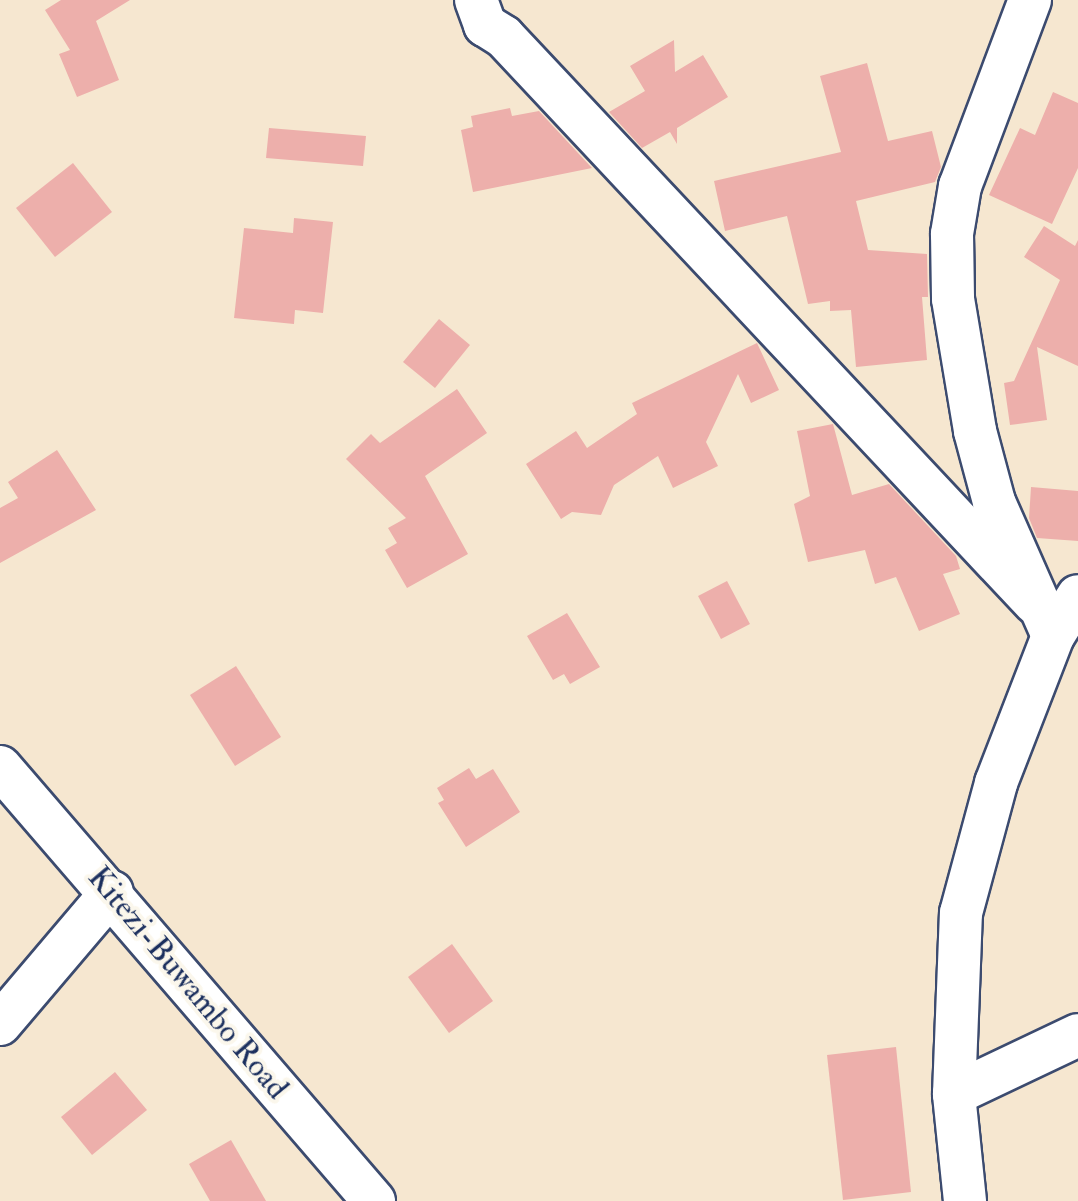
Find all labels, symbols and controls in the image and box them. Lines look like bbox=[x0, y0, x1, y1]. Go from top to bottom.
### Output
street label: Kitezi-Buwambo Road bbox=[80, 859, 296, 1107]

